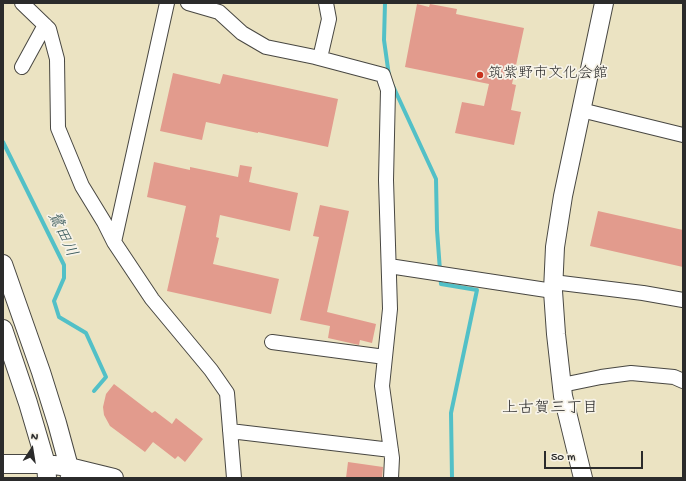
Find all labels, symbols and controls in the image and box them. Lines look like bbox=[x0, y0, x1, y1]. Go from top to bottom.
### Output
place label: 筑紫野市文化会館 bbox=[488, 66, 608, 84]
marker: 筑紫野市文化会館 bbox=[475, 70, 485, 80]
water label: 鷺田川 bbox=[42, 209, 80, 261]
district label: 上古賀三丁目 bbox=[502, 400, 598, 420]
north arrow bbox=[12, 429, 52, 469]
text: N bbox=[30, 431, 39, 444]
scale bar bbox=[546, 443, 645, 469]
text: 50 m bbox=[551, 451, 576, 465]

